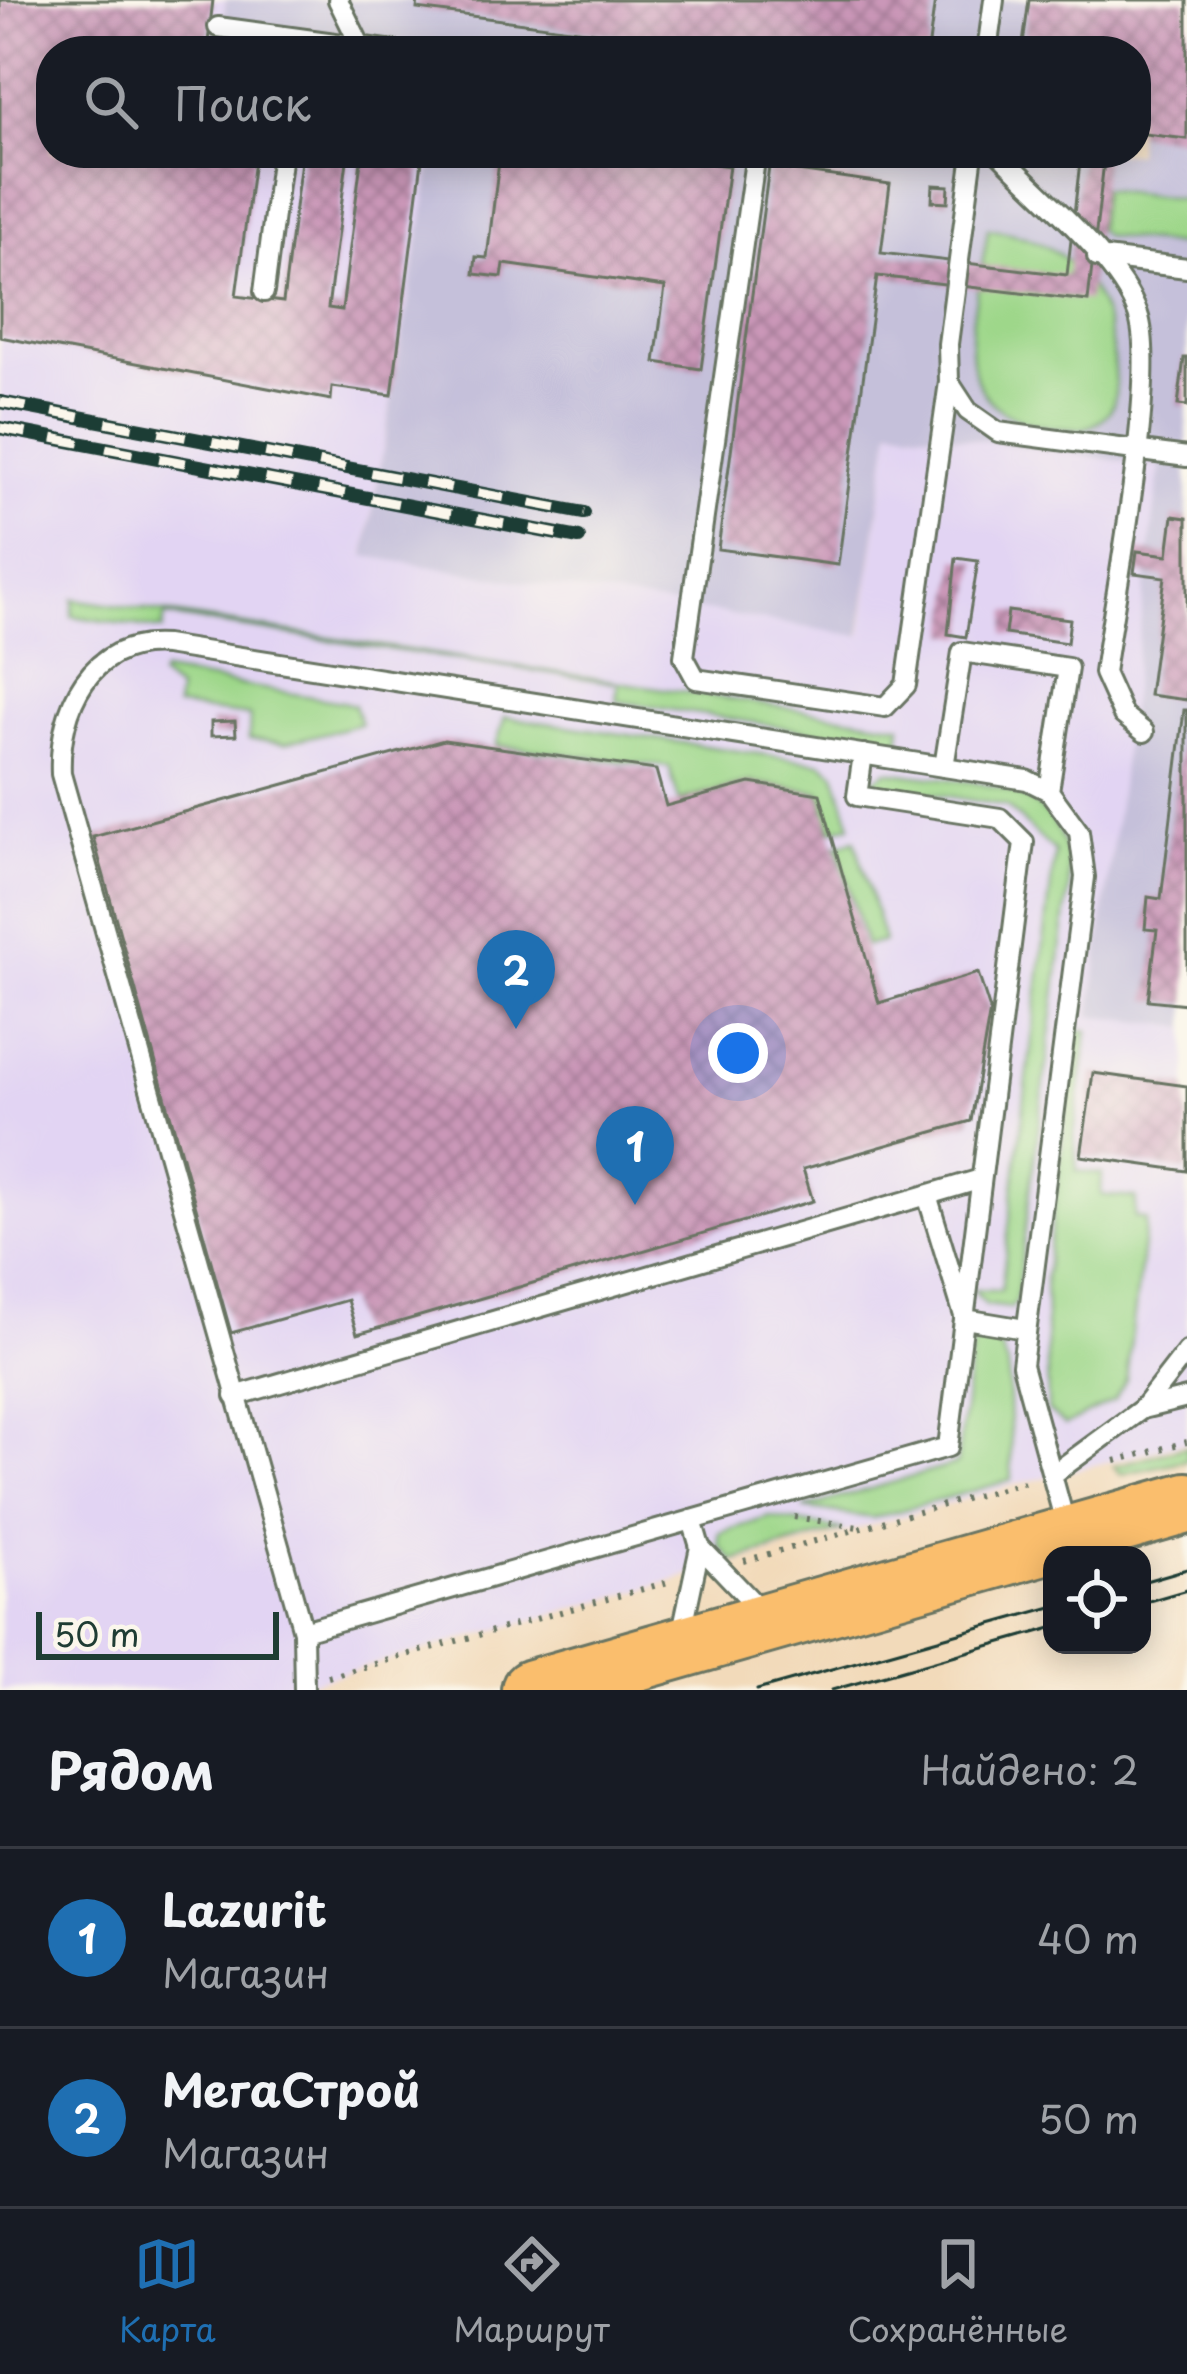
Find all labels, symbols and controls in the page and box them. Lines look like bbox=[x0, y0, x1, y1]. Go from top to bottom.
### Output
search box bbox=[36, 36, 1151, 168]
text: Поиск bbox=[174, 68, 311, 136]
icon: search bbox=[78, 69, 144, 135]
pin: 2 bbox=[477, 930, 555, 1029]
your location bbox=[708, 1023, 768, 1083]
pin: 1 bbox=[596, 1106, 674, 1205]
map controls bbox=[1043, 1546, 1151, 1654]
button: locate bbox=[1043, 1546, 1151, 1654]
scale bar bbox=[36, 1606, 279, 1659]
text: 50 m bbox=[54, 1608, 140, 1658]
text: Рядом bbox=[48, 1730, 214, 1807]
text: Найдено: 2 bbox=[920, 1739, 1139, 1798]
text: Lazurit bbox=[162, 1874, 327, 1942]
text: 1 bbox=[78, 1908, 96, 1967]
text: 40 m bbox=[1037, 1908, 1139, 1967]
text: Магазин bbox=[162, 1942, 329, 2001]
text: МегаСтрой bbox=[162, 2054, 420, 2122]
text: 2 bbox=[73, 2088, 101, 2147]
text: 50 m bbox=[1038, 2088, 1139, 2147]
text: Магазин bbox=[162, 2122, 329, 2181]
tab: Карта bbox=[119, 2231, 216, 2353]
tab: Маршрут bbox=[454, 2231, 610, 2353]
tab: Сохранённые bbox=[847, 2231, 1068, 2353]

